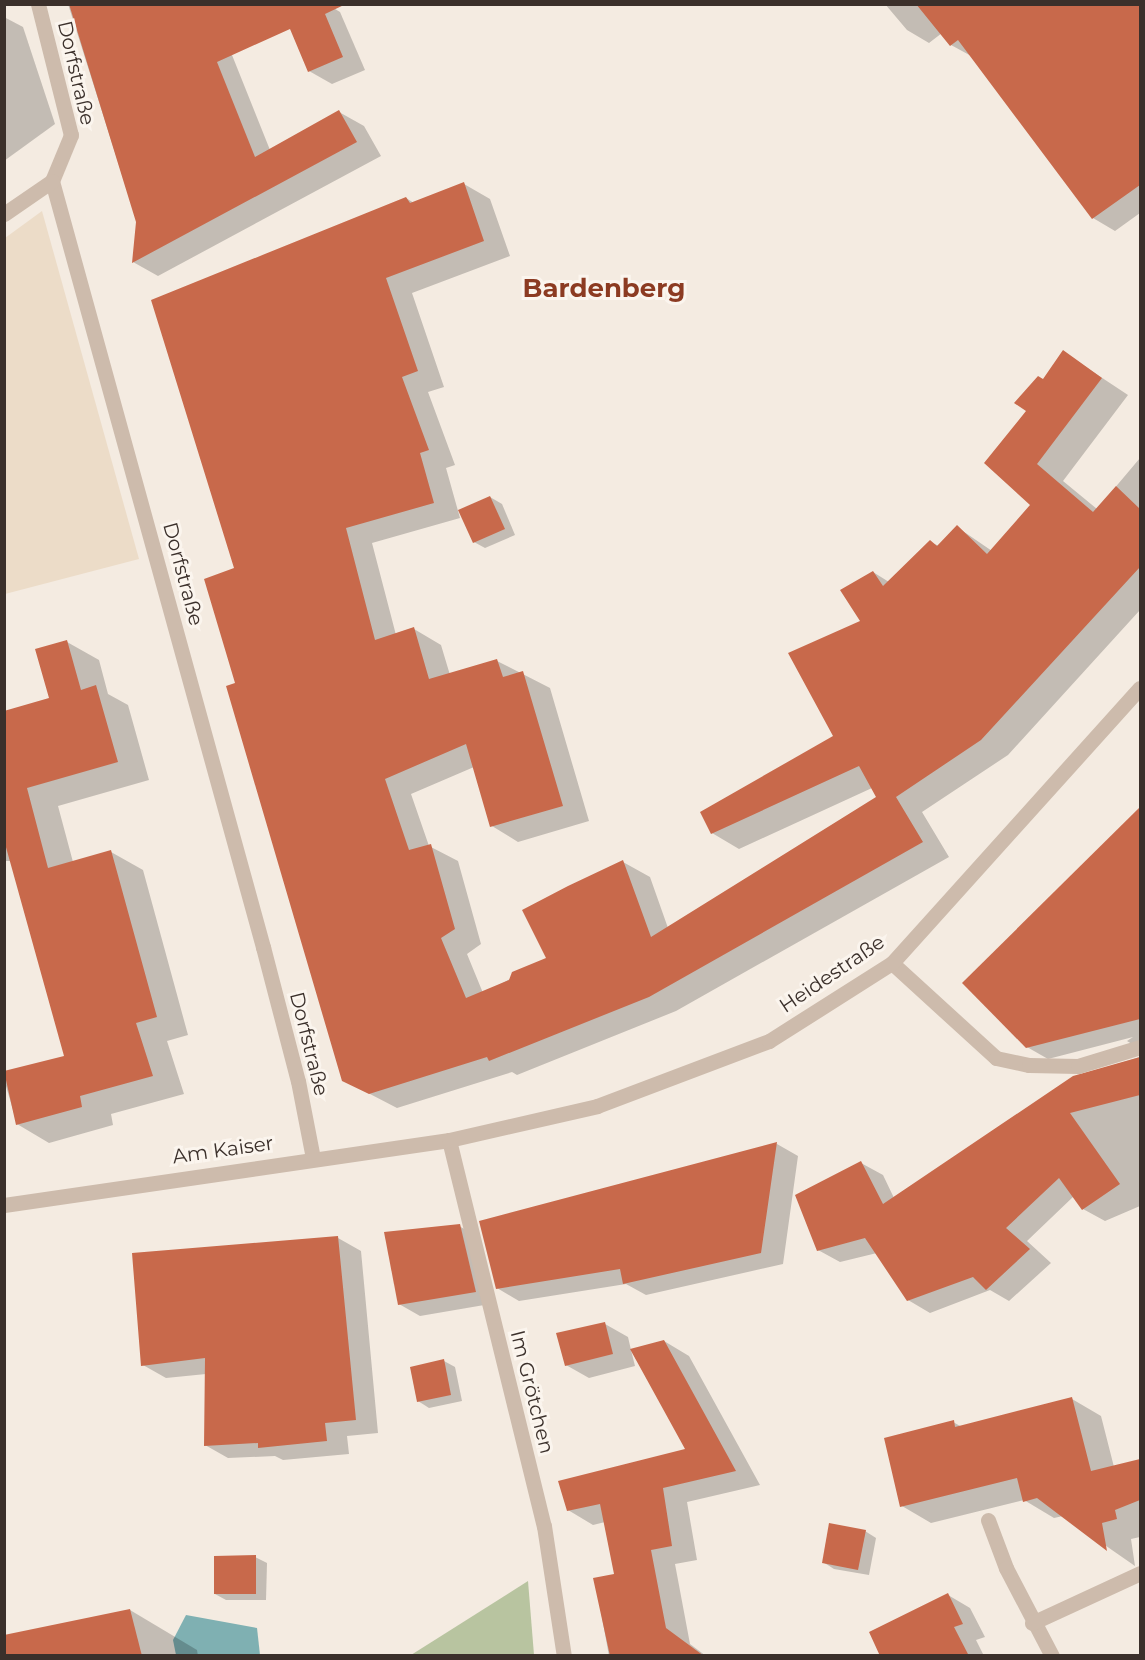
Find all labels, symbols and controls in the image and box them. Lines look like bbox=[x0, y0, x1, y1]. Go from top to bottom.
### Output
street label: Dorfstraße bbox=[52, 19, 100, 127]
district label: Bardenberg bbox=[523, 273, 685, 305]
street label: Dorfstraße bbox=[158, 520, 208, 628]
street label: Heidestraße bbox=[775, 930, 889, 1018]
street label: Dorfstraße bbox=[285, 990, 333, 1098]
street label: Am Kaiser bbox=[171, 1131, 275, 1169]
street label: Im Grötchen bbox=[505, 1328, 559, 1456]

